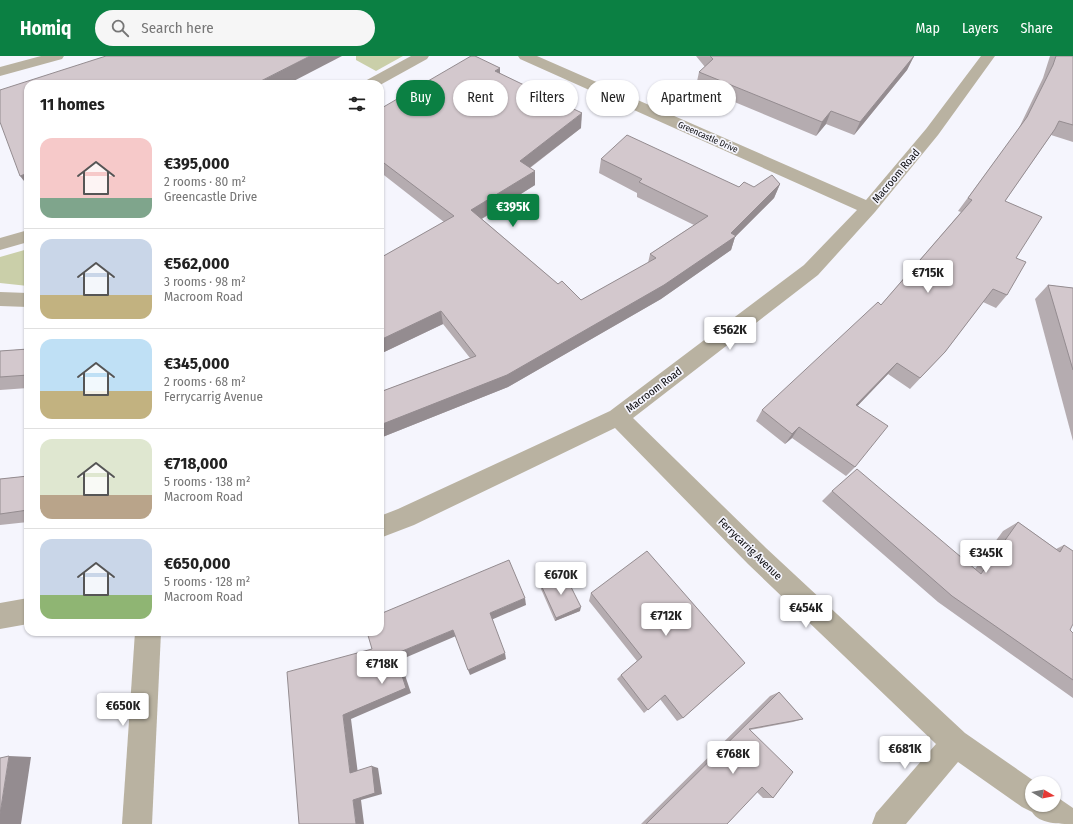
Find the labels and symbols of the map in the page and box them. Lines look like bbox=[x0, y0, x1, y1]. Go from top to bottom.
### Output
street label: Greencastle Drive bbox=[677, 119, 740, 155]
street label: Macroom Road bbox=[870, 146, 922, 206]
pin: €395K bbox=[485, 194, 541, 228]
pin: €715K bbox=[900, 260, 956, 294]
pin: €562K bbox=[702, 317, 758, 351]
street label: Macroom Road bbox=[623, 365, 685, 415]
street label: Ferrycarrig Avenue bbox=[715, 515, 785, 583]
pin: €345K bbox=[958, 540, 1014, 574]
pin: €670K bbox=[533, 562, 589, 596]
pin: €454K bbox=[778, 595, 834, 629]
pin: €712K bbox=[638, 603, 694, 637]
pin: €718K bbox=[354, 651, 410, 685]
pin: €650K bbox=[95, 693, 151, 727]
pin: €681K bbox=[877, 736, 933, 770]
pin: €768K bbox=[705, 741, 761, 775]
north arrow bbox=[1025, 776, 1061, 812]

